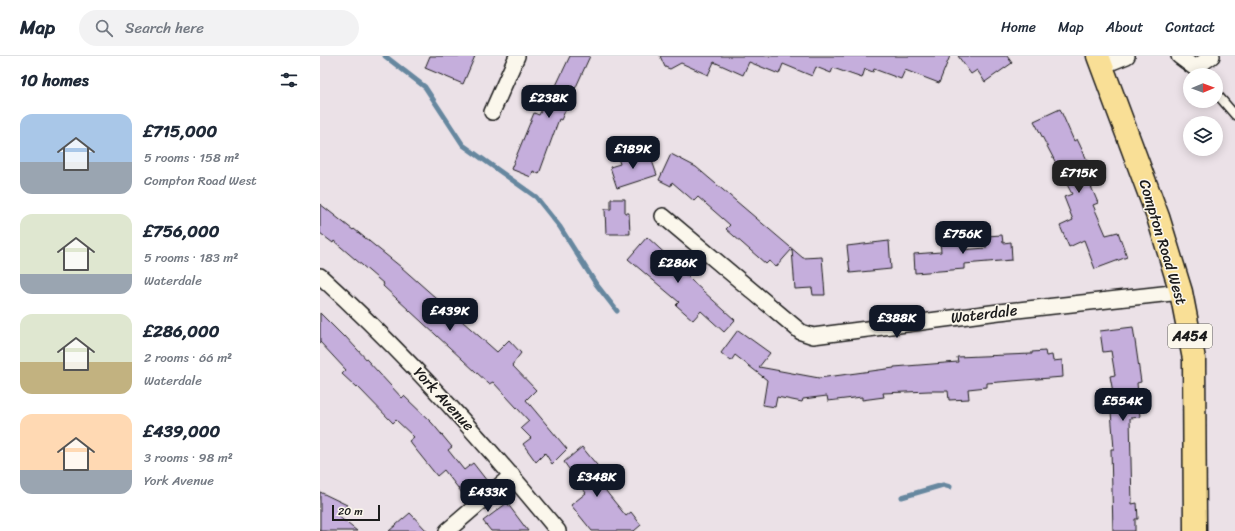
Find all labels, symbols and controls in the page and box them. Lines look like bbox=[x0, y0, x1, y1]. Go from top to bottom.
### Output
search box bbox=[79, 10, 359, 46]
text: Map bbox=[20, 11, 55, 44]
text: Search here bbox=[125, 15, 204, 41]
text: Home bbox=[1001, 15, 1036, 40]
text: Map bbox=[1058, 15, 1084, 40]
text: About bbox=[1106, 15, 1143, 40]
text: Contact bbox=[1165, 15, 1215, 40]
icon: search bbox=[93, 17, 115, 39]
text: 10 homes bbox=[20, 65, 89, 95]
north arrow bbox=[1183, 68, 1223, 108]
map controls bbox=[1183, 68, 1223, 156]
icon: filters bbox=[278, 69, 300, 91]
pin: £238K bbox=[521, 85, 577, 119]
text: £238K bbox=[530, 86, 568, 109]
text: £715,000 bbox=[144, 116, 217, 146]
button: layers bbox=[1183, 116, 1223, 156]
icon: home bbox=[52, 130, 100, 178]
pin: £189K bbox=[605, 136, 661, 170]
text: £189K bbox=[615, 137, 651, 160]
text: 5 rooms · 158 m² bbox=[144, 146, 239, 169]
pin: £715K bbox=[1051, 160, 1107, 194]
text: £715K bbox=[1061, 161, 1097, 184]
text: Compton Road West bbox=[144, 169, 257, 192]
street label: Compton Road West bbox=[1132, 176, 1195, 308]
text: £756,000 bbox=[144, 216, 220, 246]
pin: £756K bbox=[935, 221, 991, 255]
text: £756K bbox=[944, 222, 982, 245]
icon: home bbox=[52, 230, 100, 278]
text: 5 rooms · 183 m² bbox=[144, 246, 238, 269]
pin: £286K bbox=[650, 250, 706, 284]
text: £286K bbox=[659, 251, 697, 274]
text: Waterdale bbox=[144, 269, 202, 292]
street label: Waterdale bbox=[949, 297, 1019, 331]
pin: £439K bbox=[422, 298, 478, 332]
text: £439K bbox=[431, 299, 469, 322]
pin: £388K bbox=[869, 305, 925, 339]
text: £388K bbox=[878, 306, 916, 329]
text: £286,000 bbox=[144, 316, 220, 346]
road number: A454 bbox=[1168, 324, 1212, 348]
icon: home bbox=[52, 330, 100, 378]
text: 2 rooms · 66 m² bbox=[144, 346, 232, 369]
street label: York Avenue bbox=[407, 361, 481, 438]
text: Waterdale bbox=[144, 369, 202, 392]
pin: £554K bbox=[1095, 388, 1151, 422]
text: £554K bbox=[1104, 389, 1142, 412]
text: £439,000 bbox=[144, 416, 220, 446]
icon: home bbox=[52, 430, 100, 478]
text: 3 rooms · 98 m² bbox=[144, 446, 233, 469]
pin: £348K bbox=[569, 464, 625, 498]
text: £348K bbox=[578, 465, 616, 488]
text: York Avenue bbox=[144, 469, 214, 492]
pin: £433K bbox=[460, 479, 516, 513]
text: £433K bbox=[469, 480, 507, 503]
text: 20 m bbox=[338, 502, 363, 521]
scale bar bbox=[332, 503, 380, 522]

